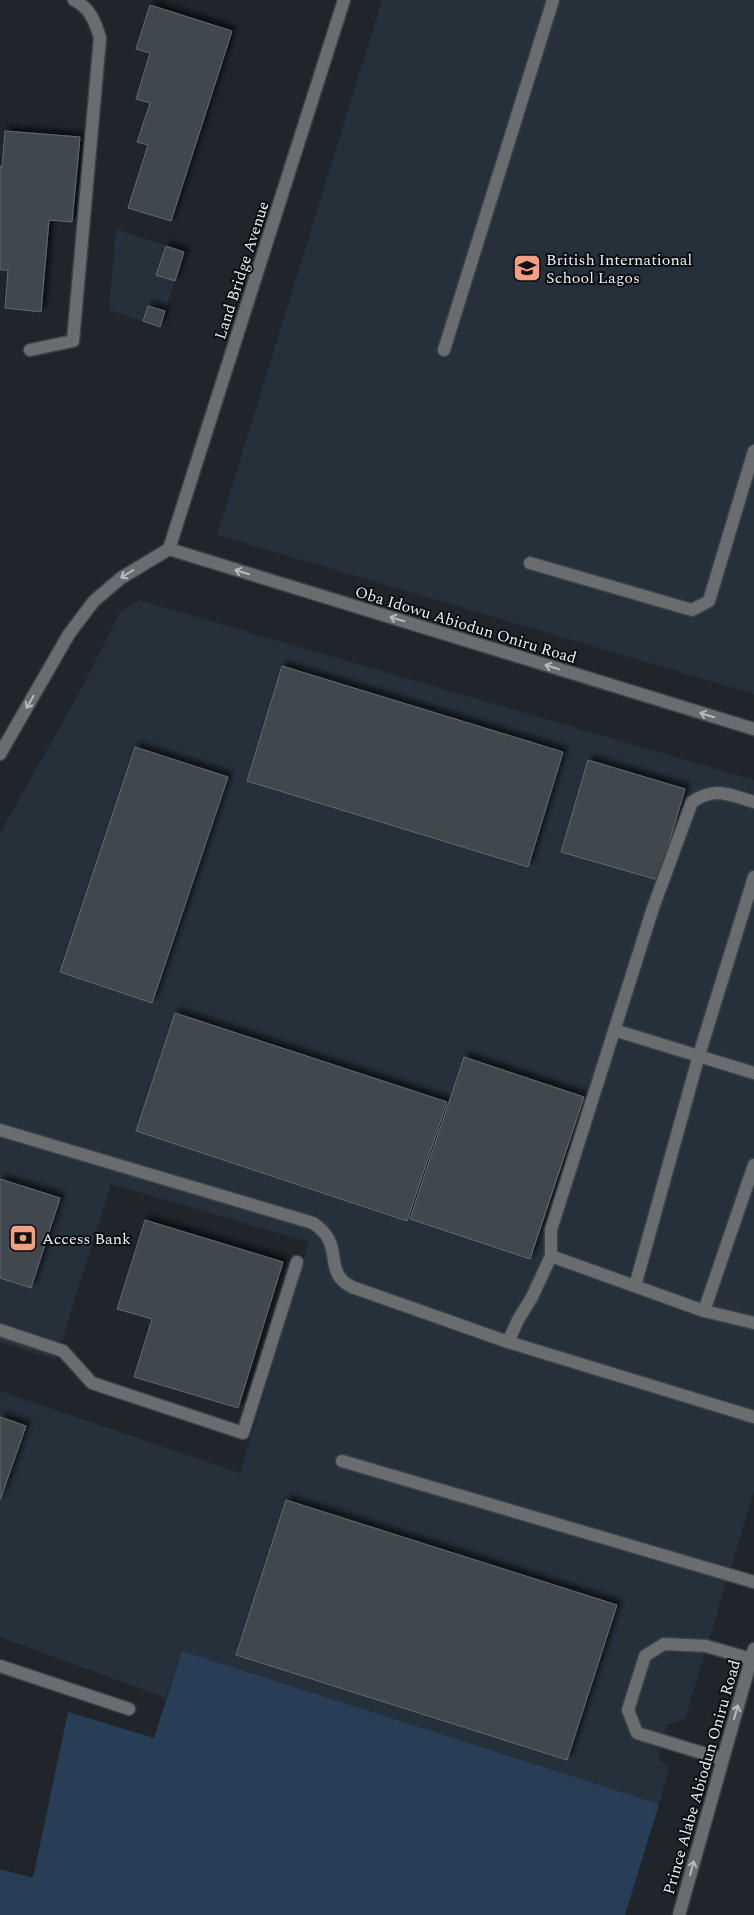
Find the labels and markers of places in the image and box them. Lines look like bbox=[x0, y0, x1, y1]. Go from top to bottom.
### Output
place label: British International School Lagos bbox=[546, 248, 692, 290]
school or university icon: British International School Lagos bbox=[512, 253, 542, 283]
bank icon: Access Bank bbox=[8, 1223, 38, 1253]
place label: Access Bank bbox=[42, 1227, 131, 1251]

